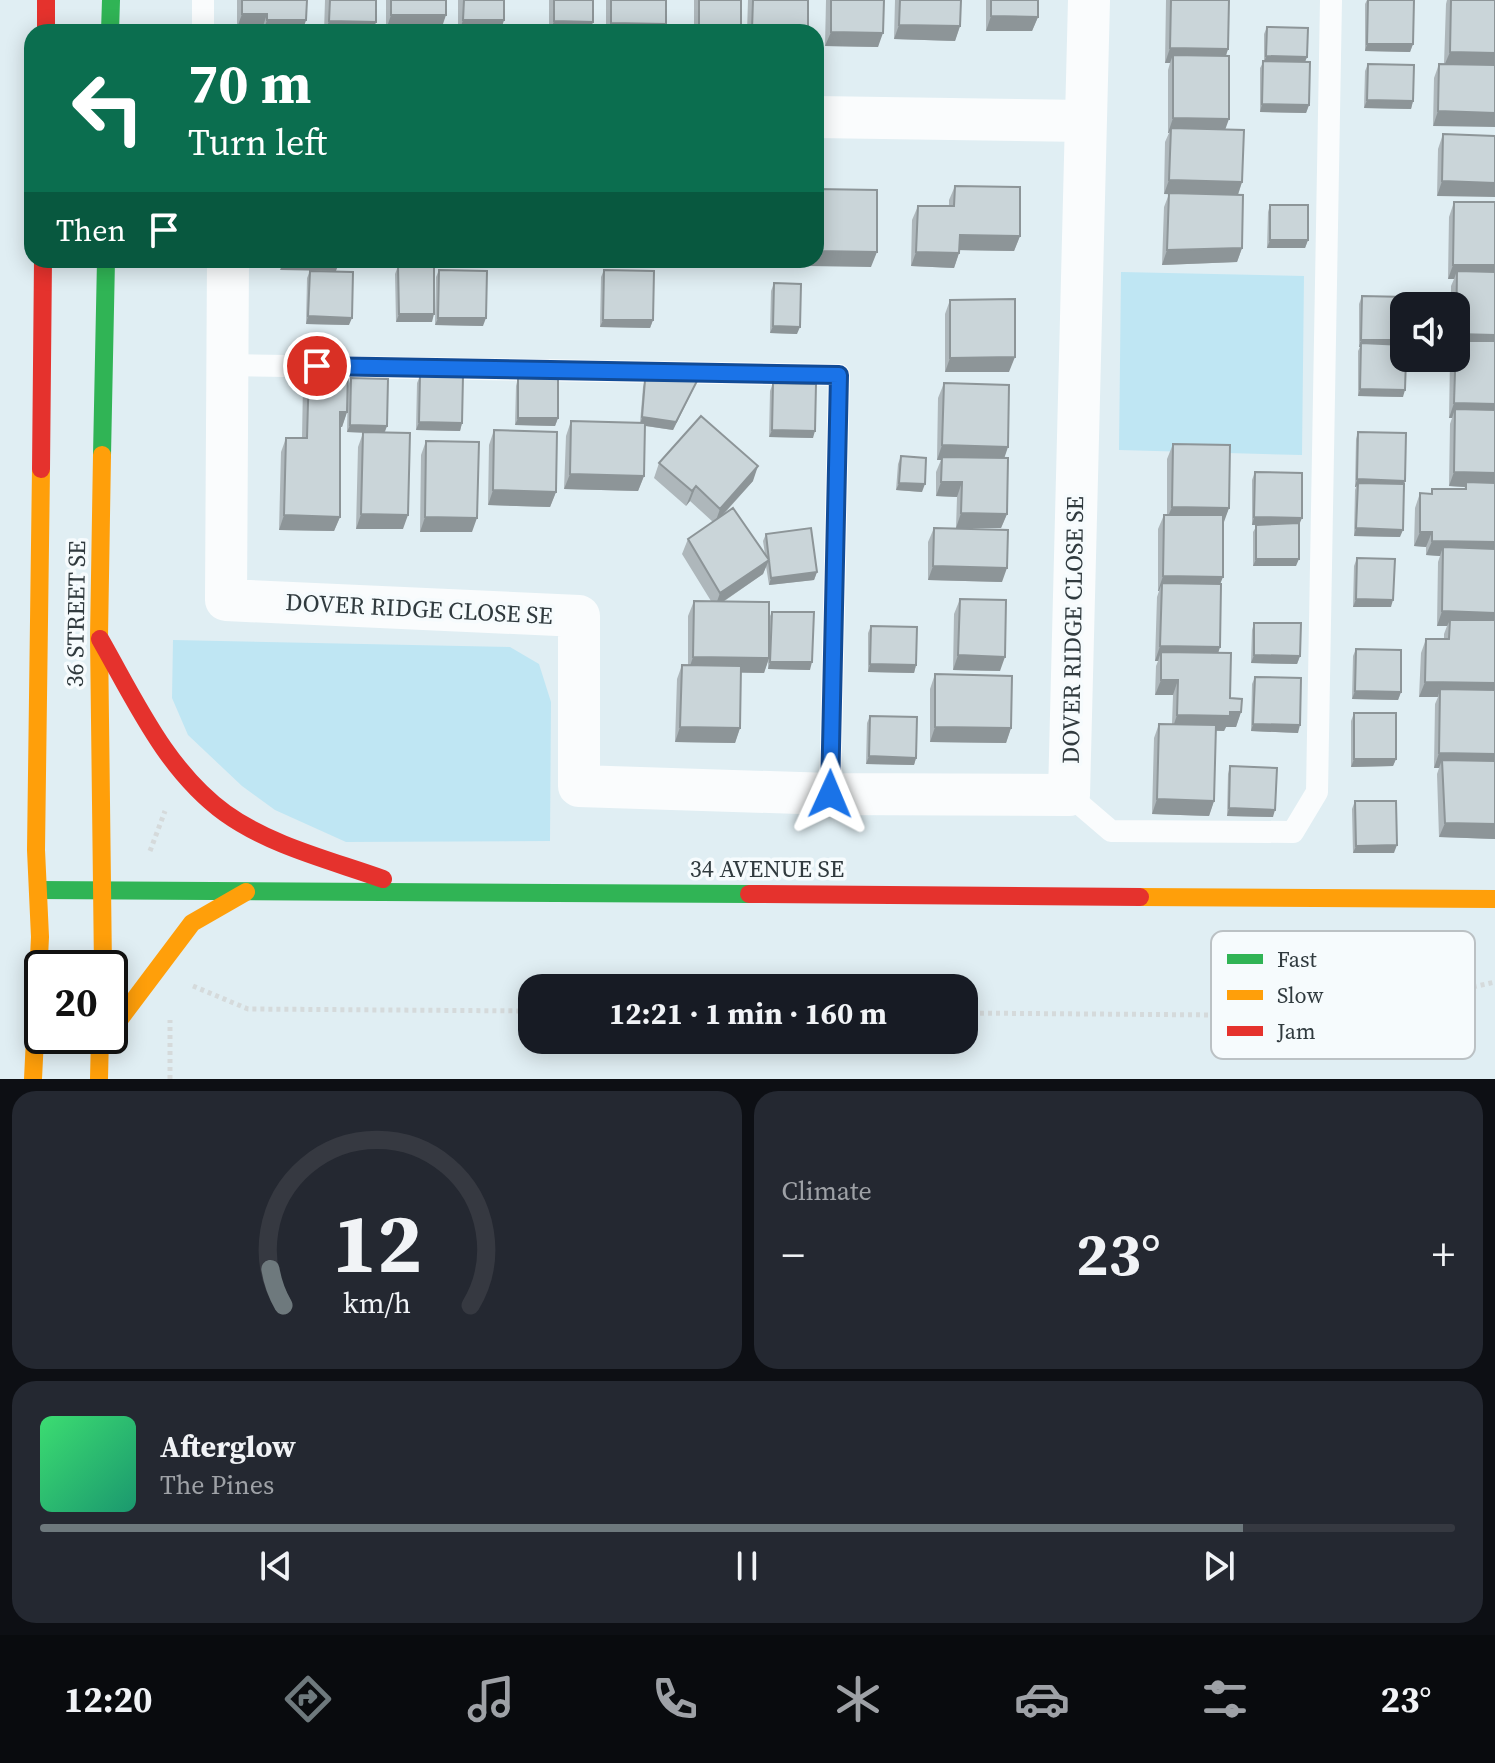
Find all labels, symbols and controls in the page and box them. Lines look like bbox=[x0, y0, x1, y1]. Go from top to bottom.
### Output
text: 70 m bbox=[188, 45, 311, 122]
icon: left bbox=[56, 56, 160, 160]
text: Turn left bbox=[188, 118, 327, 167]
icon: arrive bbox=[142, 208, 186, 252]
text: Then bbox=[56, 210, 126, 251]
map controls bbox=[1390, 292, 1470, 372]
button: sound bbox=[1390, 292, 1470, 372]
pin bbox=[283, 332, 351, 400]
icon: arrive bbox=[295, 344, 339, 388]
street label: DOVER RIDGE CLOSE SE bbox=[1054, 496, 1091, 764]
street label: 36 STREET SE bbox=[58, 540, 93, 688]
street label: DOVER RIDGE CLOSE SE bbox=[284, 585, 554, 632]
position arrow bbox=[788, 752, 872, 836]
street label: 34 AVENUE SE bbox=[690, 852, 844, 885]
legend bbox=[1211, 931, 1475, 1059]
text: Fast bbox=[1277, 944, 1318, 974]
speed limit sign: 20 bbox=[24, 950, 128, 1054]
text: Slow bbox=[1277, 980, 1324, 1010]
text: 12:21 · 1 min · 160 m bbox=[609, 993, 887, 1034]
text: Jam bbox=[1276, 1016, 1316, 1046]
text: Climate bbox=[782, 1173, 872, 1209]
text: 12 bbox=[332, 1186, 422, 1300]
text: 23° bbox=[1076, 1213, 1161, 1295]
text: − bbox=[782, 1224, 805, 1285]
text: + bbox=[1432, 1224, 1455, 1285]
text: km/h bbox=[343, 1283, 411, 1323]
text: Afterglow bbox=[160, 1426, 296, 1467]
text: The Pines bbox=[160, 1467, 274, 1503]
icon: previous bbox=[254, 1544, 298, 1588]
icon: pause bbox=[725, 1544, 769, 1588]
icon: next bbox=[1197, 1544, 1241, 1588]
icon: directions bbox=[280, 1671, 336, 1727]
icon: music bbox=[463, 1671, 519, 1727]
icon: phone bbox=[647, 1671, 703, 1727]
icon: climate bbox=[830, 1671, 886, 1727]
icon: car bbox=[1014, 1671, 1070, 1727]
icon: filters bbox=[1197, 1671, 1253, 1727]
text: 12:20 bbox=[64, 1675, 153, 1724]
text: 23° bbox=[1380, 1675, 1431, 1724]

